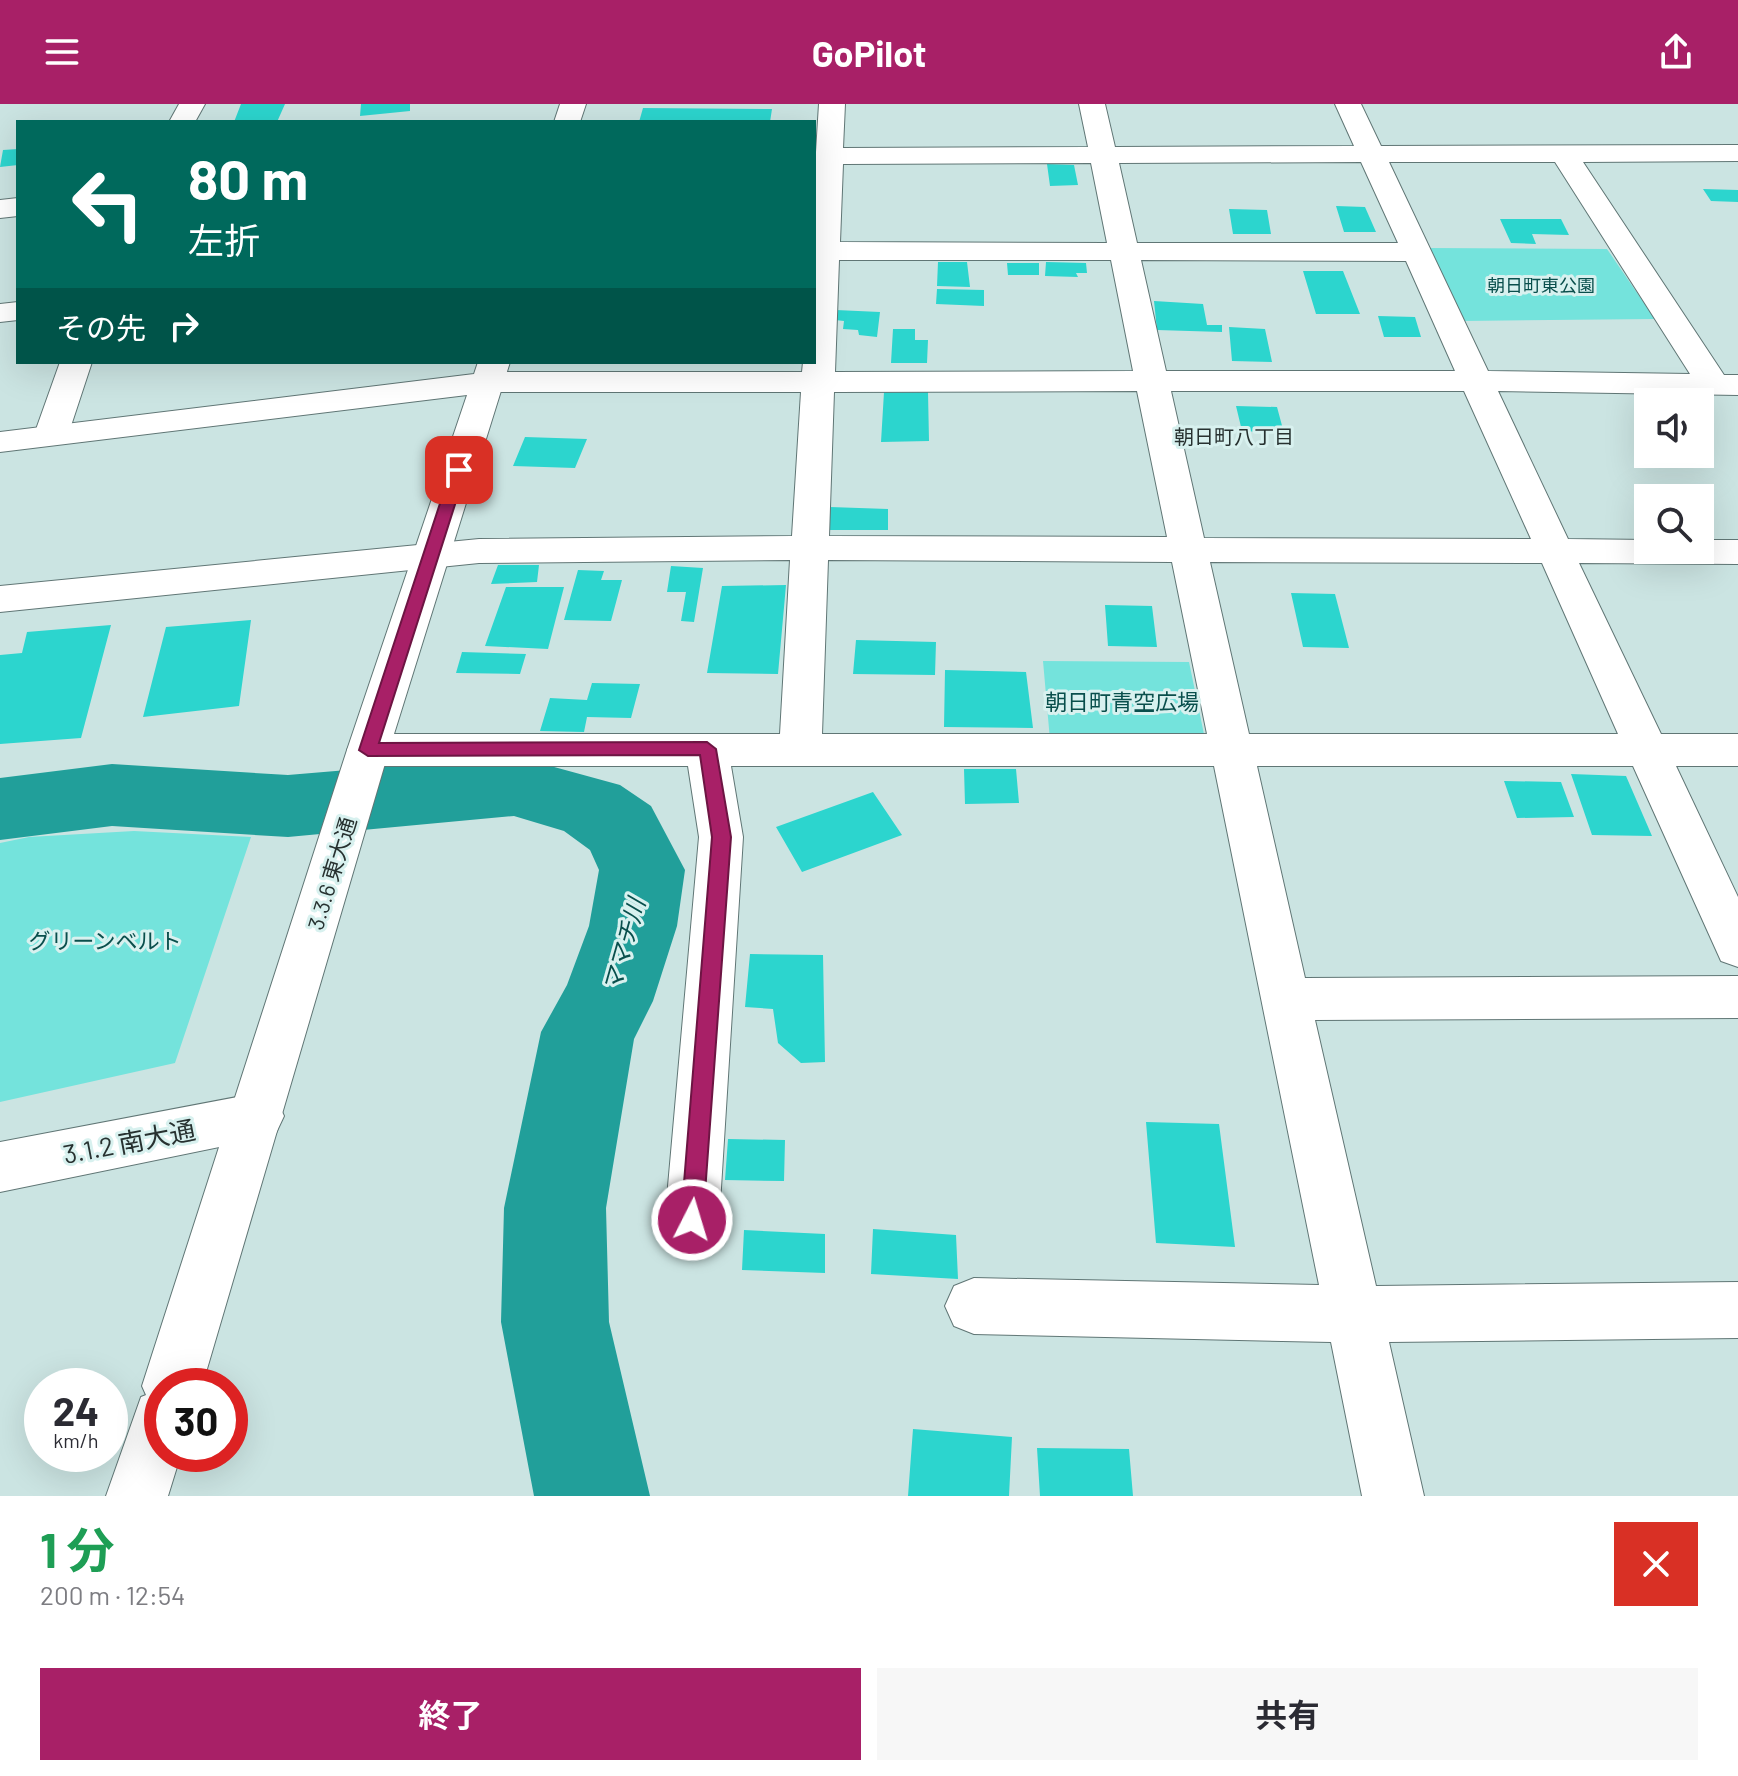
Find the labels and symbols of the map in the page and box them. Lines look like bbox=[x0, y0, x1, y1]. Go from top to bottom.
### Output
park label: 朝日町東公園 bbox=[1487, 274, 1595, 296]
district label: 朝日町八丁目 bbox=[1174, 424, 1294, 448]
pin bbox=[425, 436, 493, 504]
park label: 朝日町青空広場 bbox=[1045, 688, 1199, 714]
street label: 3.3.6 東大通 bbox=[302, 813, 360, 933]
water label: ママチ川 bbox=[596, 892, 651, 995]
park label: グリーンベルト bbox=[29, 927, 181, 953]
street label: 3.1.2 南大通 bbox=[60, 1113, 198, 1169]
position arrow bbox=[650, 1178, 734, 1262]
speed limit sign: 30 bbox=[144, 1368, 248, 1472]

